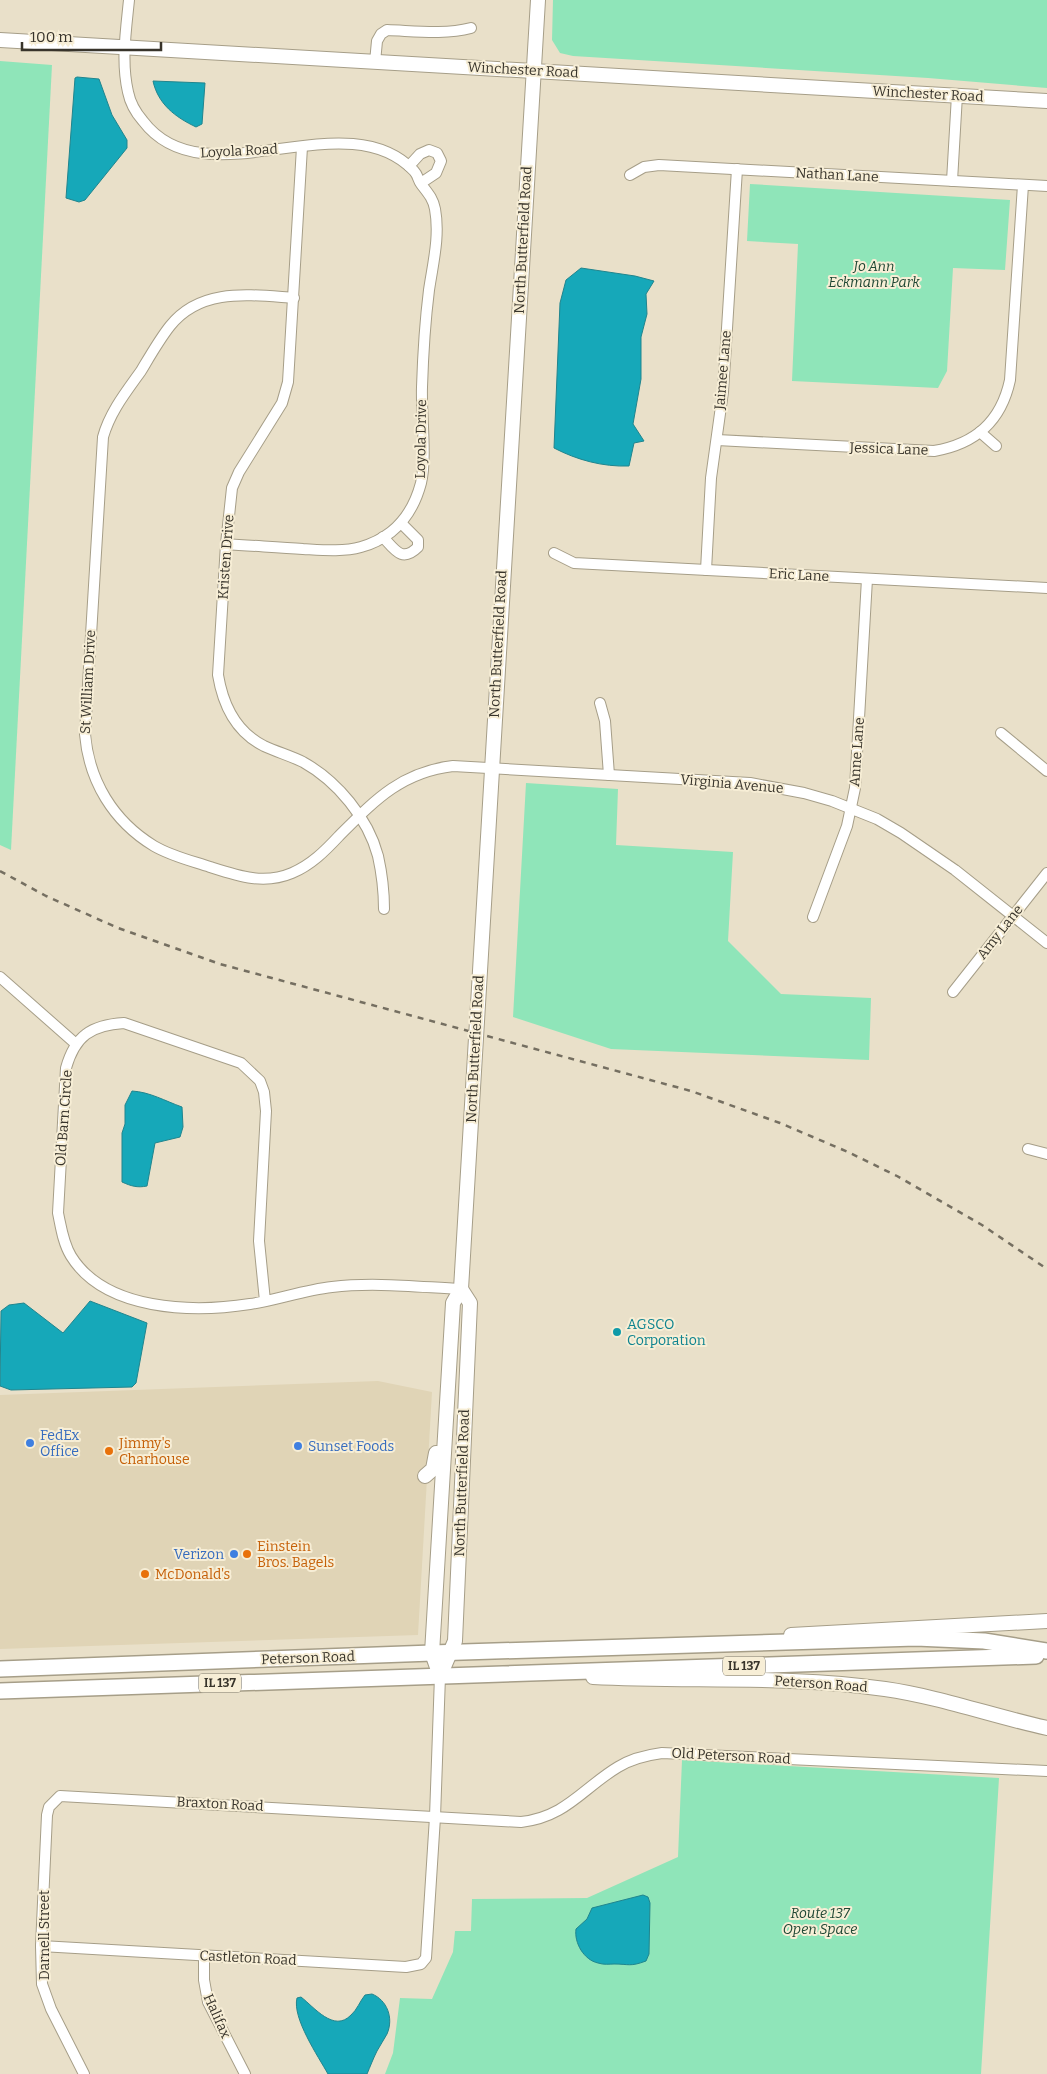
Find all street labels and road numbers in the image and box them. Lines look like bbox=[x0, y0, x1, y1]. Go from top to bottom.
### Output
street label: Winchester Road bbox=[467, 59, 579, 81]
street label: Winchester Road bbox=[872, 83, 984, 105]
street label: Loyola Road bbox=[200, 140, 278, 162]
street label: Nathan Lane bbox=[795, 164, 879, 186]
street label: North Butterfield Road bbox=[511, 166, 535, 314]
street label: Jaimee Lane bbox=[711, 330, 735, 411]
street label: Loyola Drive bbox=[412, 399, 430, 479]
street label: Jessica Lane bbox=[848, 439, 929, 459]
street label: Kristen Drive bbox=[215, 514, 237, 600]
street label: Eric Lane bbox=[768, 565, 830, 585]
street label: North Butterfield Road bbox=[486, 570, 510, 718]
street label: St William Drive bbox=[77, 629, 99, 735]
street label: Anne Lane bbox=[846, 717, 868, 787]
street label: Virginia Avenue bbox=[680, 771, 784, 797]
street label: Amy Lane bbox=[973, 901, 1027, 963]
street label: North Butterfield Road bbox=[463, 975, 487, 1123]
street label: Old Barn Circle bbox=[52, 1069, 76, 1167]
street label: North Butterfield Road bbox=[451, 1409, 473, 1557]
street label: Peterson Road bbox=[261, 1648, 355, 1668]
road number: IL 137 bbox=[723, 1656, 765, 1675]
street label: Peterson Road bbox=[774, 1672, 868, 1696]
road number: IL 137 bbox=[199, 1674, 241, 1692]
street label: Old Peterson Road bbox=[671, 1744, 791, 1768]
street label: Braxton Road bbox=[176, 1793, 264, 1815]
street label: Darnell Street bbox=[36, 1890, 53, 1980]
street label: Castleton Road bbox=[199, 1947, 297, 1969]
street label: Halifax bbox=[200, 1991, 234, 2041]

